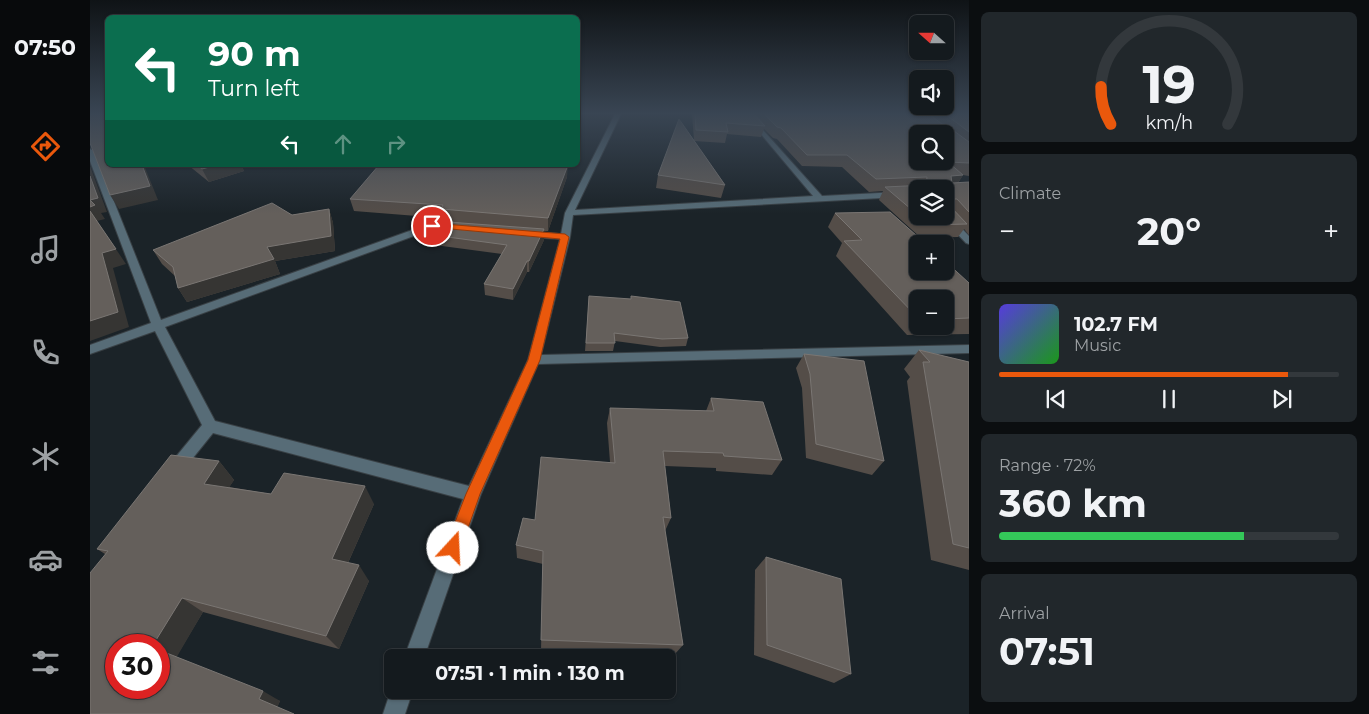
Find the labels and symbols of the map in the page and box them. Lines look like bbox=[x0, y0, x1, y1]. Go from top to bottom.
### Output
north arrow bbox=[909, 15, 954, 60]
pin bbox=[411, 205, 453, 247]
position arrow bbox=[426, 521, 478, 573]
speed limit sign: 30 bbox=[105, 634, 170, 699]

